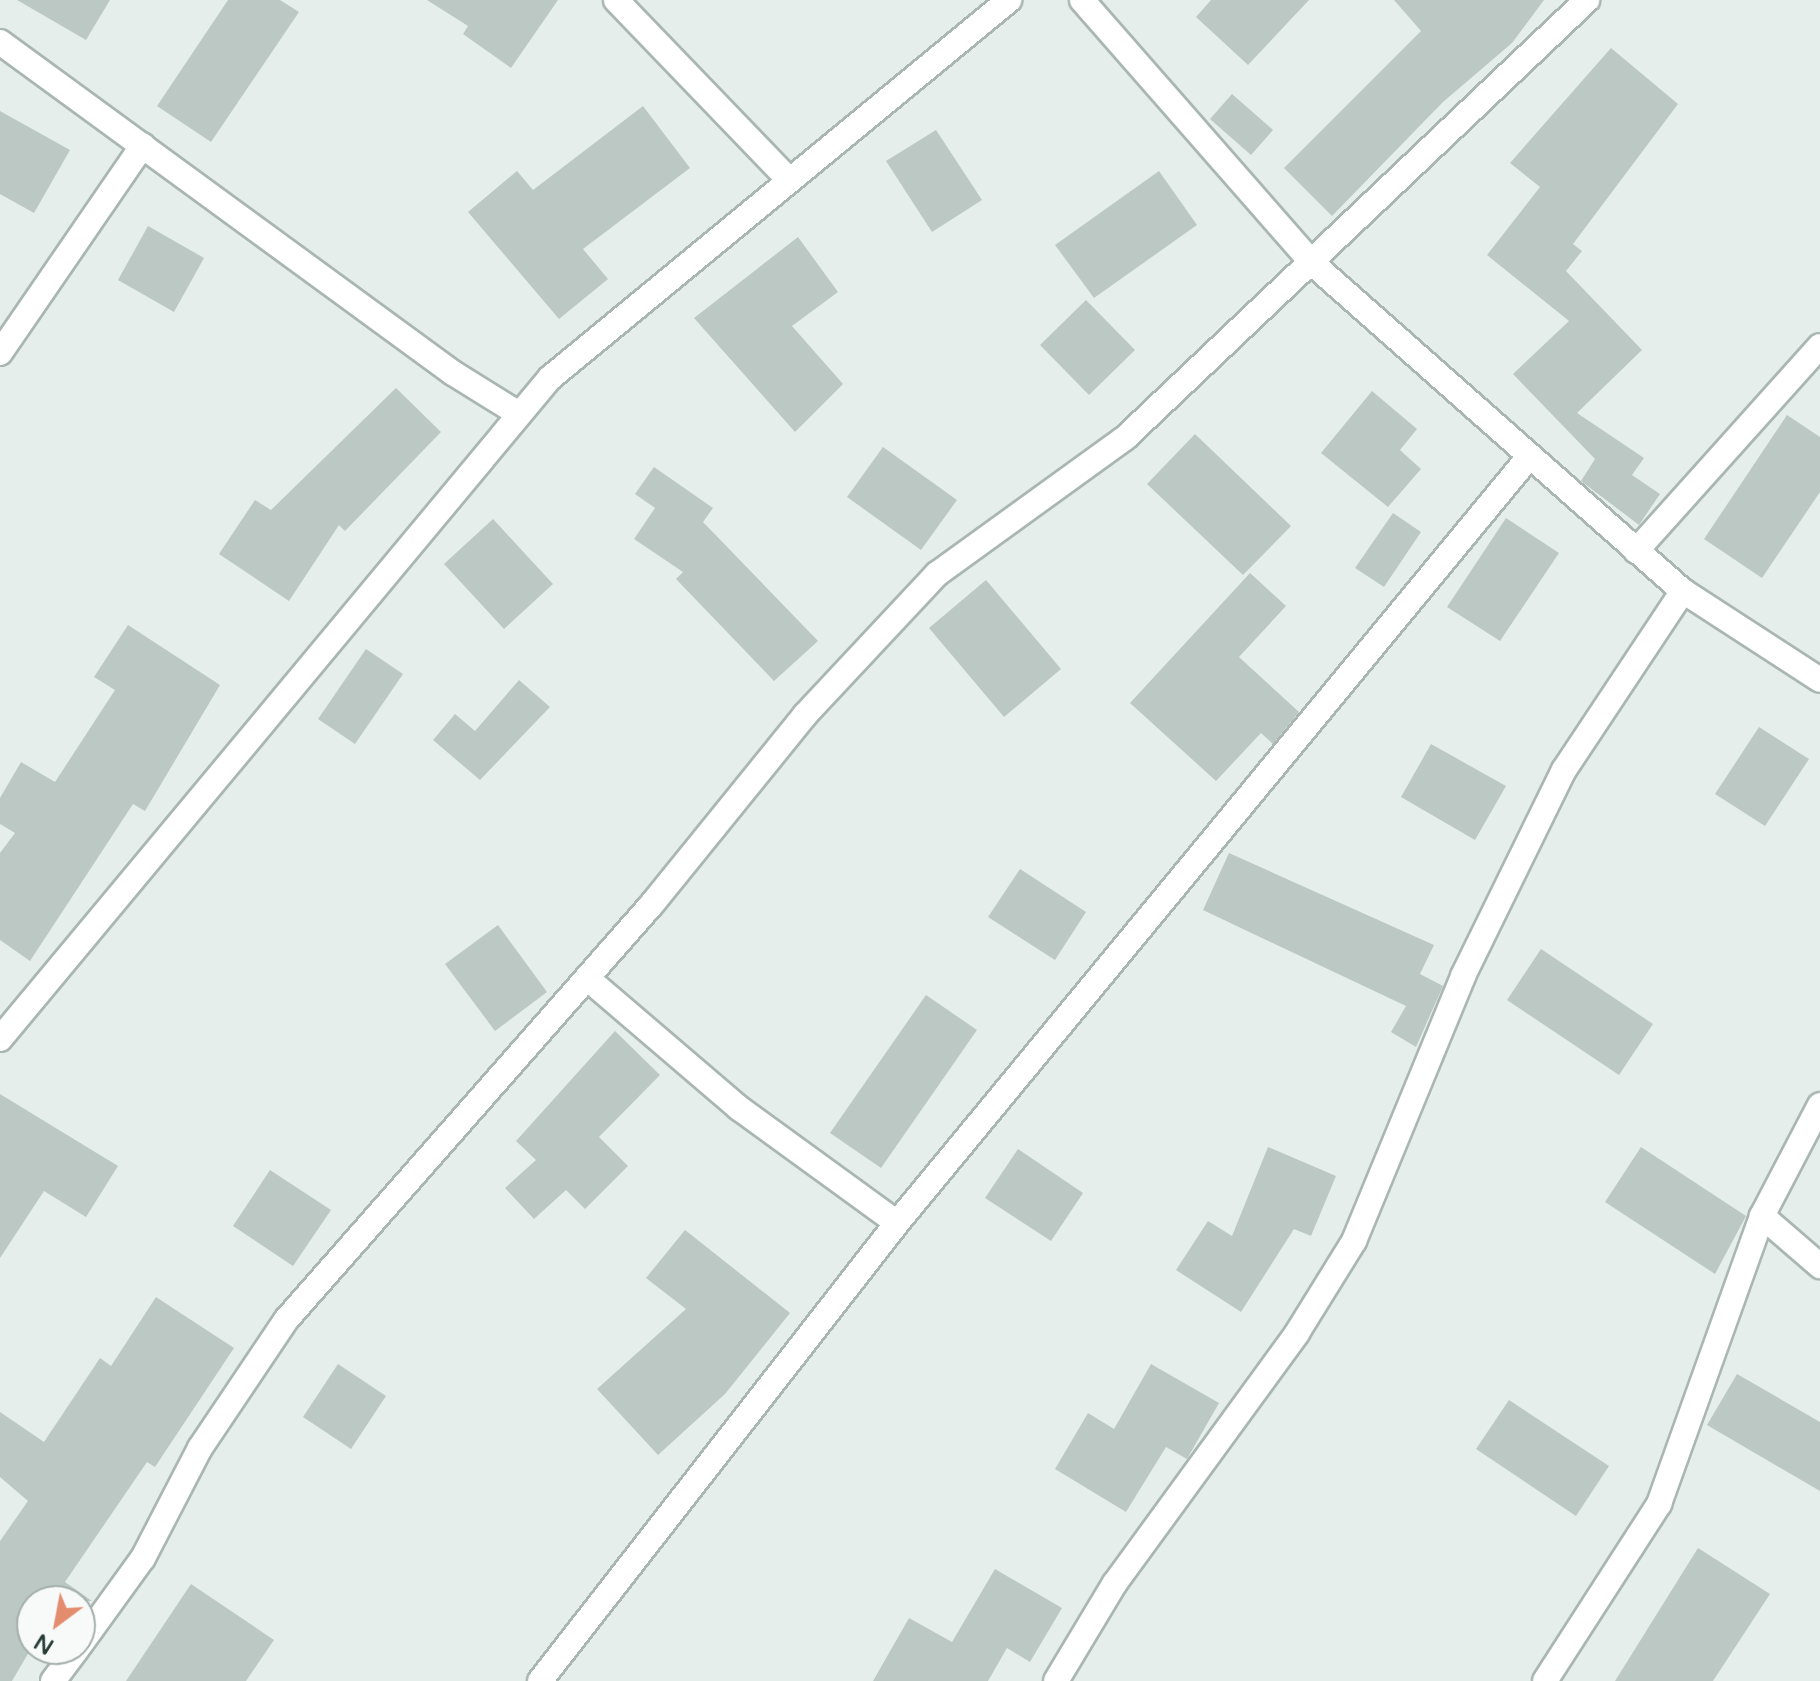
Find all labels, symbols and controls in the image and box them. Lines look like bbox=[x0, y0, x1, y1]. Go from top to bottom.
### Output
north arrow bbox=[16, 1585, 96, 1665]
text: N bbox=[30, 1628, 59, 1659]

